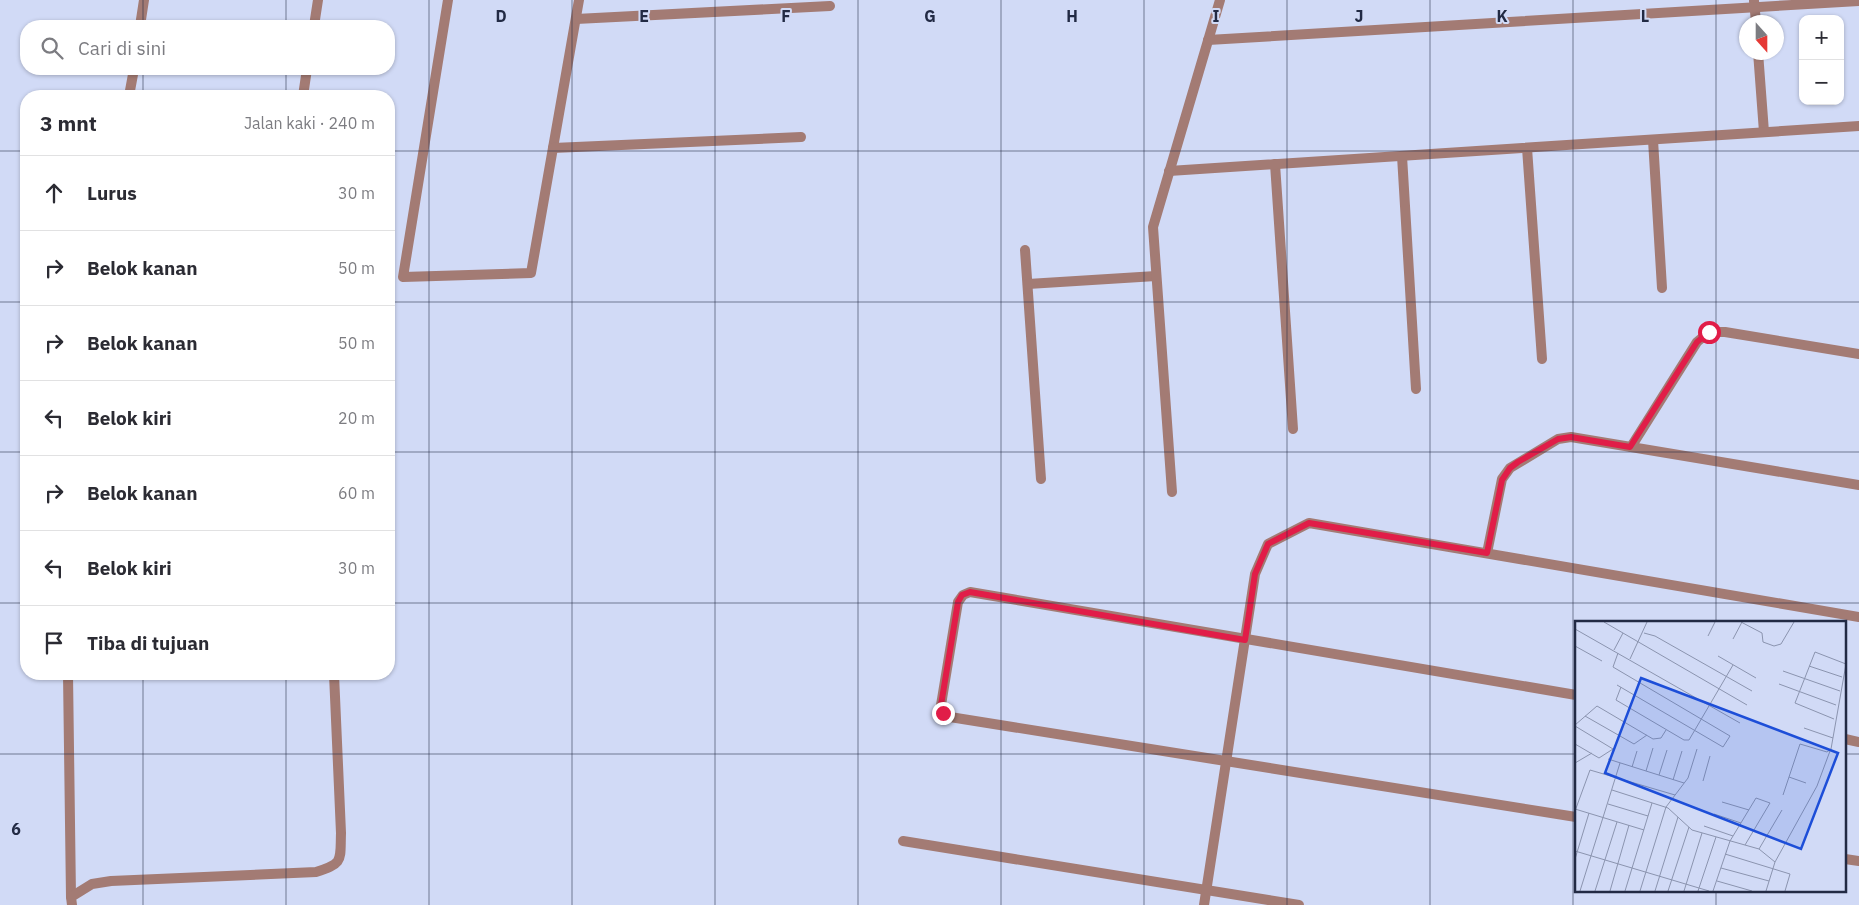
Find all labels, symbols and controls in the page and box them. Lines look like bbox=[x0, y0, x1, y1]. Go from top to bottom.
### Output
text: D bbox=[495, 6, 507, 26]
text: E bbox=[639, 6, 649, 26]
text: F bbox=[781, 6, 791, 26]
text: G bbox=[924, 6, 936, 26]
text: H bbox=[1066, 6, 1078, 26]
text: I bbox=[1213, 6, 1220, 26]
text: J bbox=[1355, 6, 1363, 26]
text: K bbox=[1496, 6, 1508, 26]
text: L bbox=[1641, 6, 1649, 26]
north arrow bbox=[1739, 15, 1784, 60]
map controls bbox=[1799, 15, 1844, 105]
button: + bbox=[1799, 15, 1844, 60]
search box bbox=[20, 20, 395, 75]
icon: search bbox=[38, 34, 66, 62]
text: Cari di sini bbox=[78, 36, 166, 60]
button: − bbox=[1799, 60, 1844, 105]
text: 3 mnt bbox=[40, 109, 97, 137]
text: Jalan kaki · 240 m bbox=[244, 113, 375, 133]
icon: ahead bbox=[40, 179, 68, 207]
text: Lurus bbox=[87, 181, 137, 205]
text: 30 m bbox=[338, 183, 375, 203]
icon: right bbox=[40, 254, 68, 282]
text: Belok kanan bbox=[87, 256, 198, 280]
text: 50 m bbox=[338, 258, 375, 278]
route start bbox=[1698, 321, 1721, 344]
icon: right bbox=[40, 329, 68, 357]
text: Belok kanan bbox=[87, 331, 198, 355]
text: 50 m bbox=[338, 333, 375, 353]
icon: left bbox=[40, 404, 68, 432]
text: Belok kiri bbox=[87, 406, 172, 430]
text: 20 m bbox=[338, 408, 375, 428]
icon: right bbox=[40, 479, 68, 507]
text: Belok kanan bbox=[87, 481, 198, 505]
text: 60 m bbox=[338, 483, 375, 503]
icon: left bbox=[40, 554, 68, 582]
text: Belok kiri bbox=[87, 556, 172, 580]
text: 30 m bbox=[338, 558, 375, 578]
inset map bbox=[1575, 621, 1846, 892]
icon: arrive bbox=[40, 629, 68, 657]
text: Tiba di tujuan bbox=[87, 631, 209, 655]
route end bbox=[932, 702, 955, 725]
text: 6 bbox=[11, 819, 21, 839]

